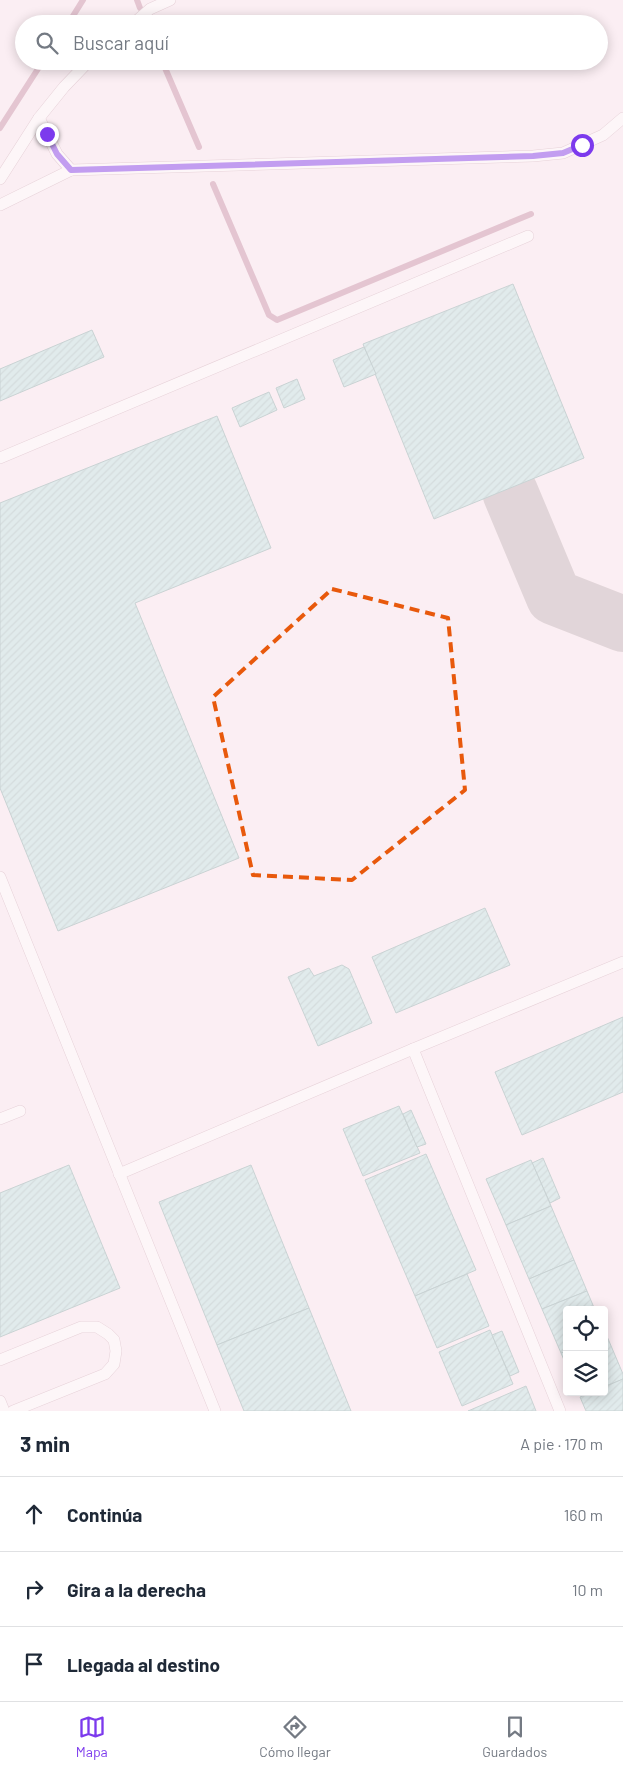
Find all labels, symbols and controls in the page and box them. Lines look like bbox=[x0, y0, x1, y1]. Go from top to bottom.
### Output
search box bbox=[15, 15, 608, 70]
icon: search bbox=[33, 29, 61, 57]
text: Buscar aquí bbox=[73, 31, 169, 54]
route end bbox=[36, 123, 59, 146]
route start bbox=[571, 134, 594, 157]
map controls bbox=[563, 1306, 608, 1396]
button: locate bbox=[563, 1306, 608, 1351]
button: layers bbox=[563, 1351, 608, 1396]
text: 3 min bbox=[20, 1431, 70, 1456]
text: A pie · 170 m bbox=[520, 1434, 603, 1453]
icon: ahead bbox=[20, 1500, 48, 1528]
text: Continúa bbox=[67, 1503, 142, 1526]
text: 160 m bbox=[564, 1505, 603, 1524]
icon: right bbox=[20, 1575, 48, 1603]
text: Gira a la derecha bbox=[67, 1578, 206, 1601]
text: 10 m bbox=[572, 1580, 603, 1599]
icon: arrive bbox=[20, 1650, 48, 1678]
text: Llegada al destino bbox=[67, 1653, 220, 1676]
tab: Mapa bbox=[76, 1713, 108, 1760]
tab: Cómo llegar bbox=[259, 1713, 331, 1760]
tab: Guardados bbox=[482, 1713, 547, 1760]

